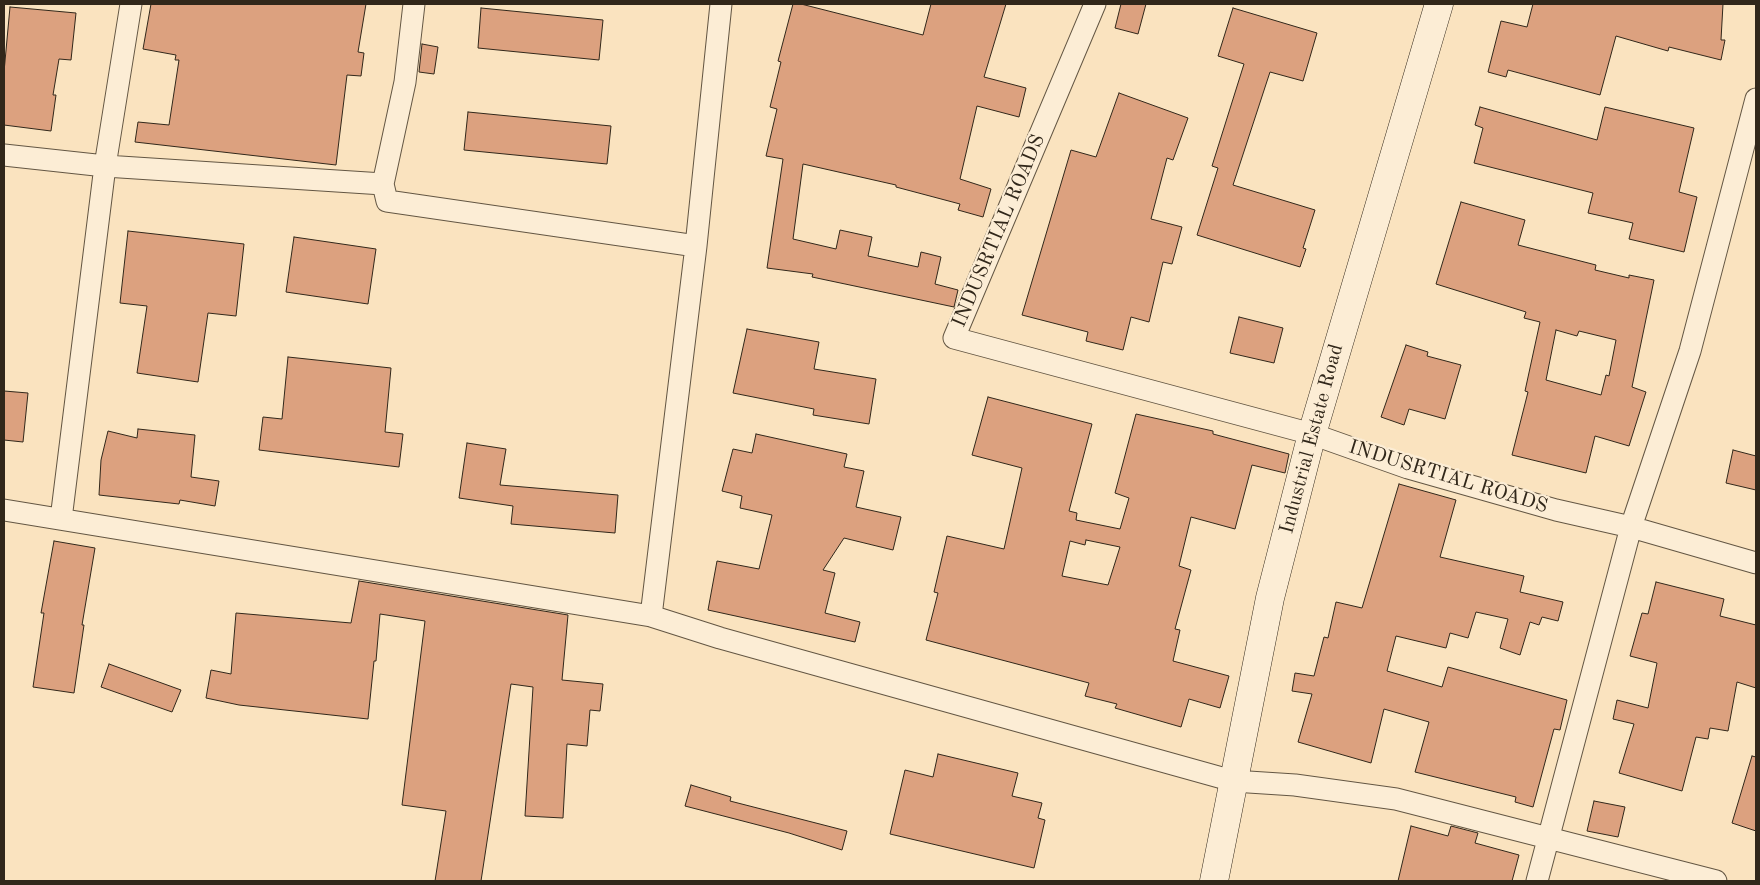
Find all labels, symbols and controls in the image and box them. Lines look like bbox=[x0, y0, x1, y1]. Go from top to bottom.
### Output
street label: INDUSRTIAL ROADS bbox=[947, 131, 1051, 331]
street label: Industrial Estate Road bbox=[1275, 341, 1349, 537]
street label: INDUSRTIAL ROADS bbox=[1345, 435, 1551, 519]

